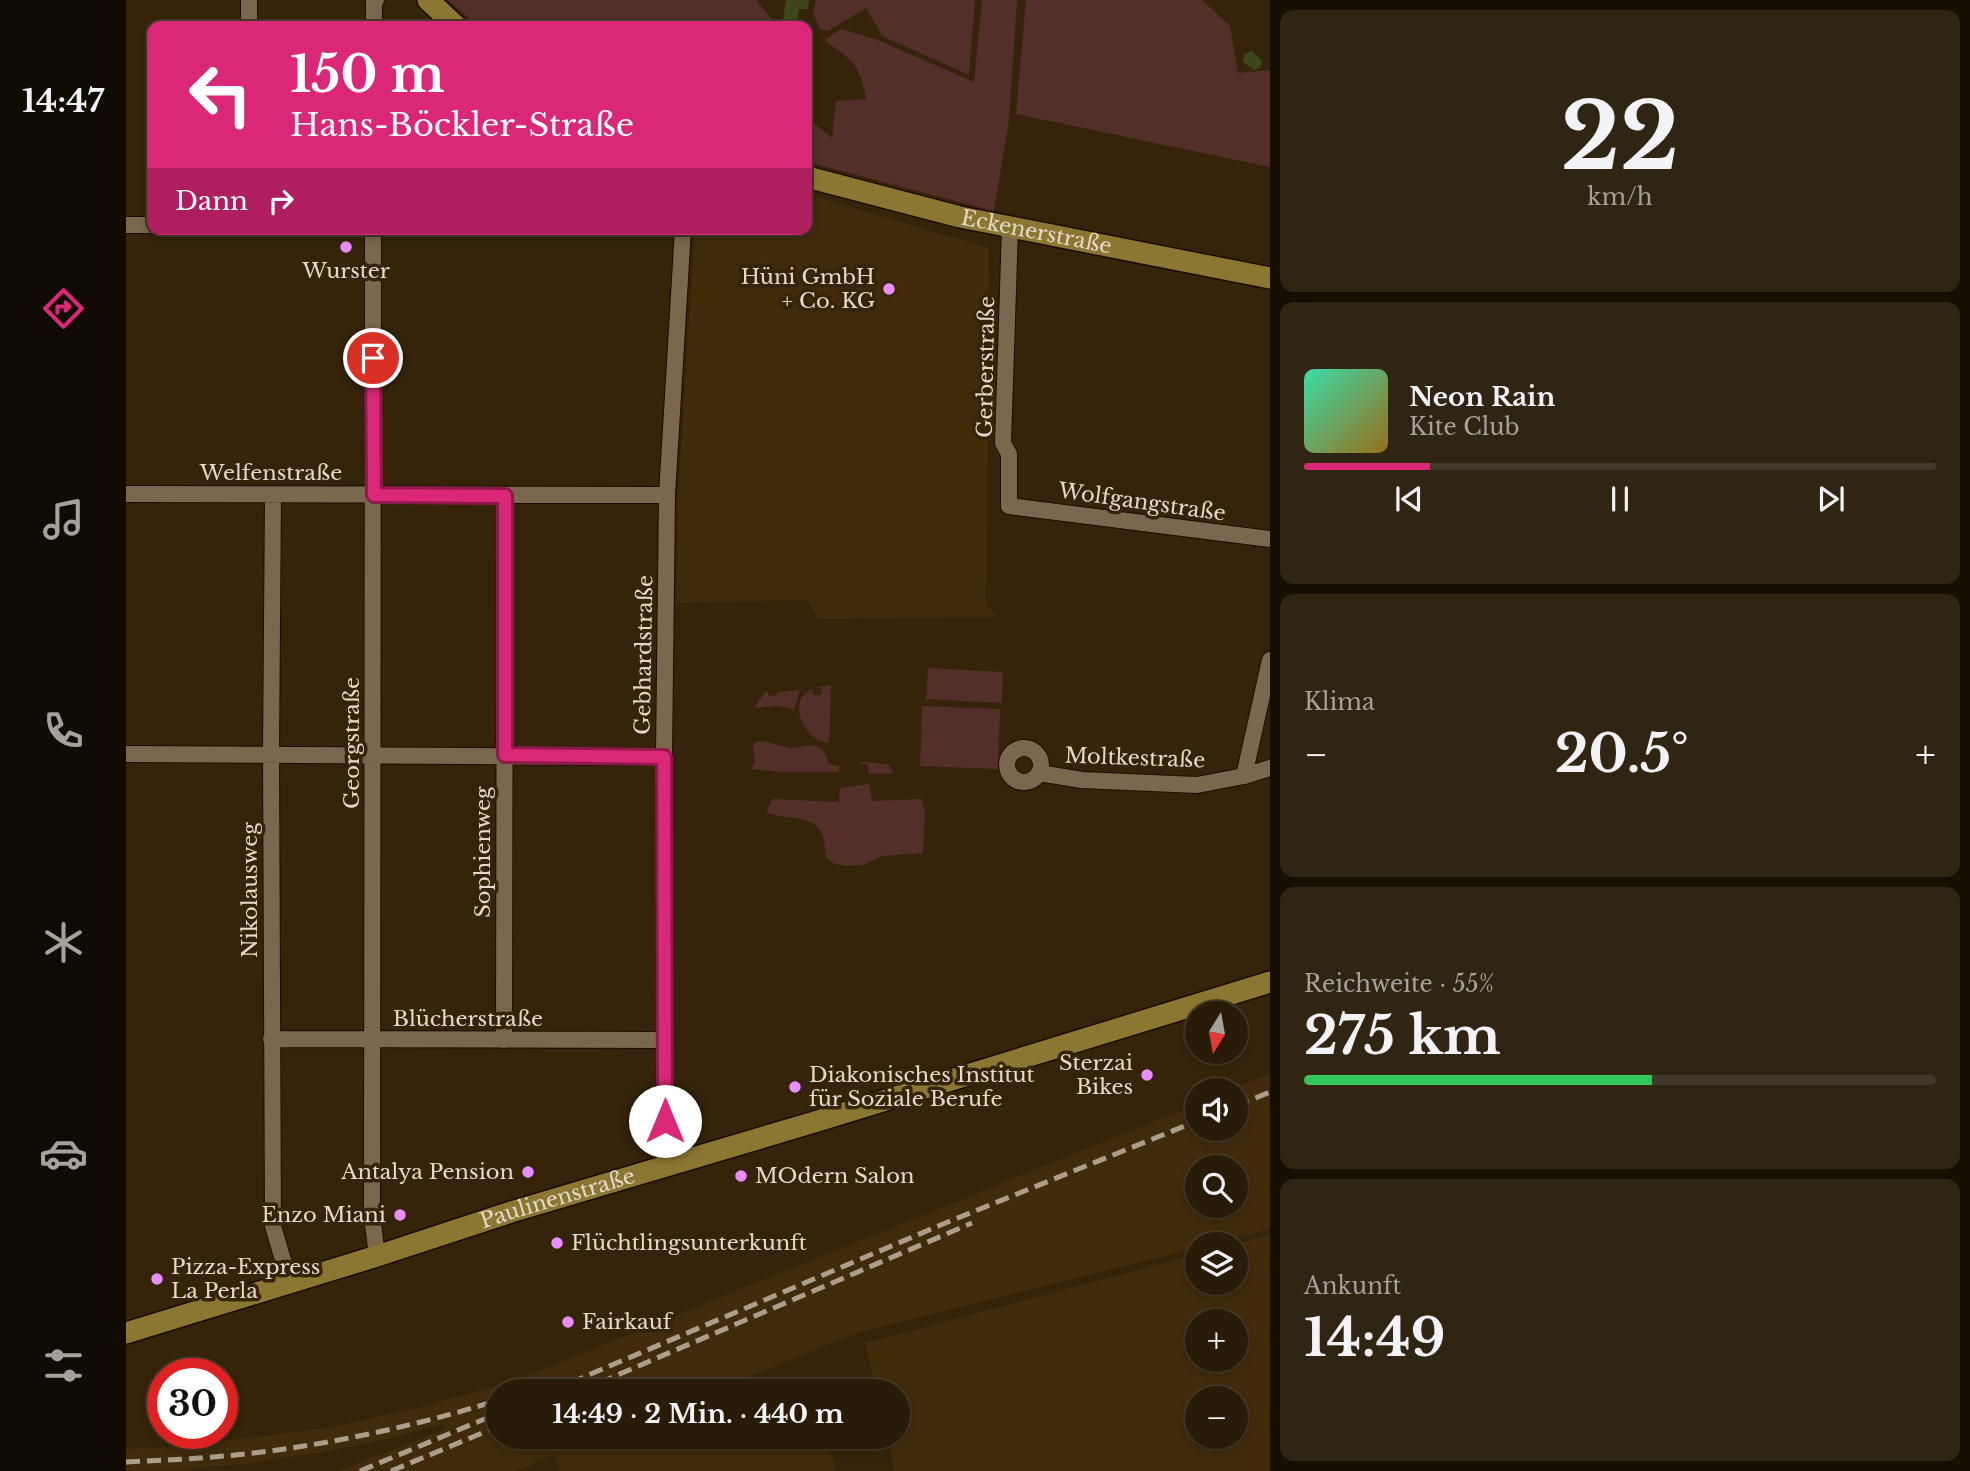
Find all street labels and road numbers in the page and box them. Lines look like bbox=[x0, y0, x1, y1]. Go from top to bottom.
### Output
street label: Eckenerstraße bbox=[959, 205, 1114, 260]
street label: Gerberstraße bbox=[972, 296, 1000, 438]
street label: Welfenstraße bbox=[199, 460, 342, 486]
street label: Wolfgangstraße bbox=[1056, 477, 1227, 527]
street label: Gebhardstraße bbox=[630, 575, 658, 735]
street label: Georgstraße bbox=[339, 677, 365, 809]
street label: Moltkestraße bbox=[1064, 743, 1206, 773]
street label: Sophienweg bbox=[470, 786, 496, 918]
street label: Nikolausweg bbox=[237, 822, 263, 958]
street label: Blücherstraße bbox=[393, 1006, 543, 1032]
street label: Paulinenstraße bbox=[477, 1163, 638, 1234]

